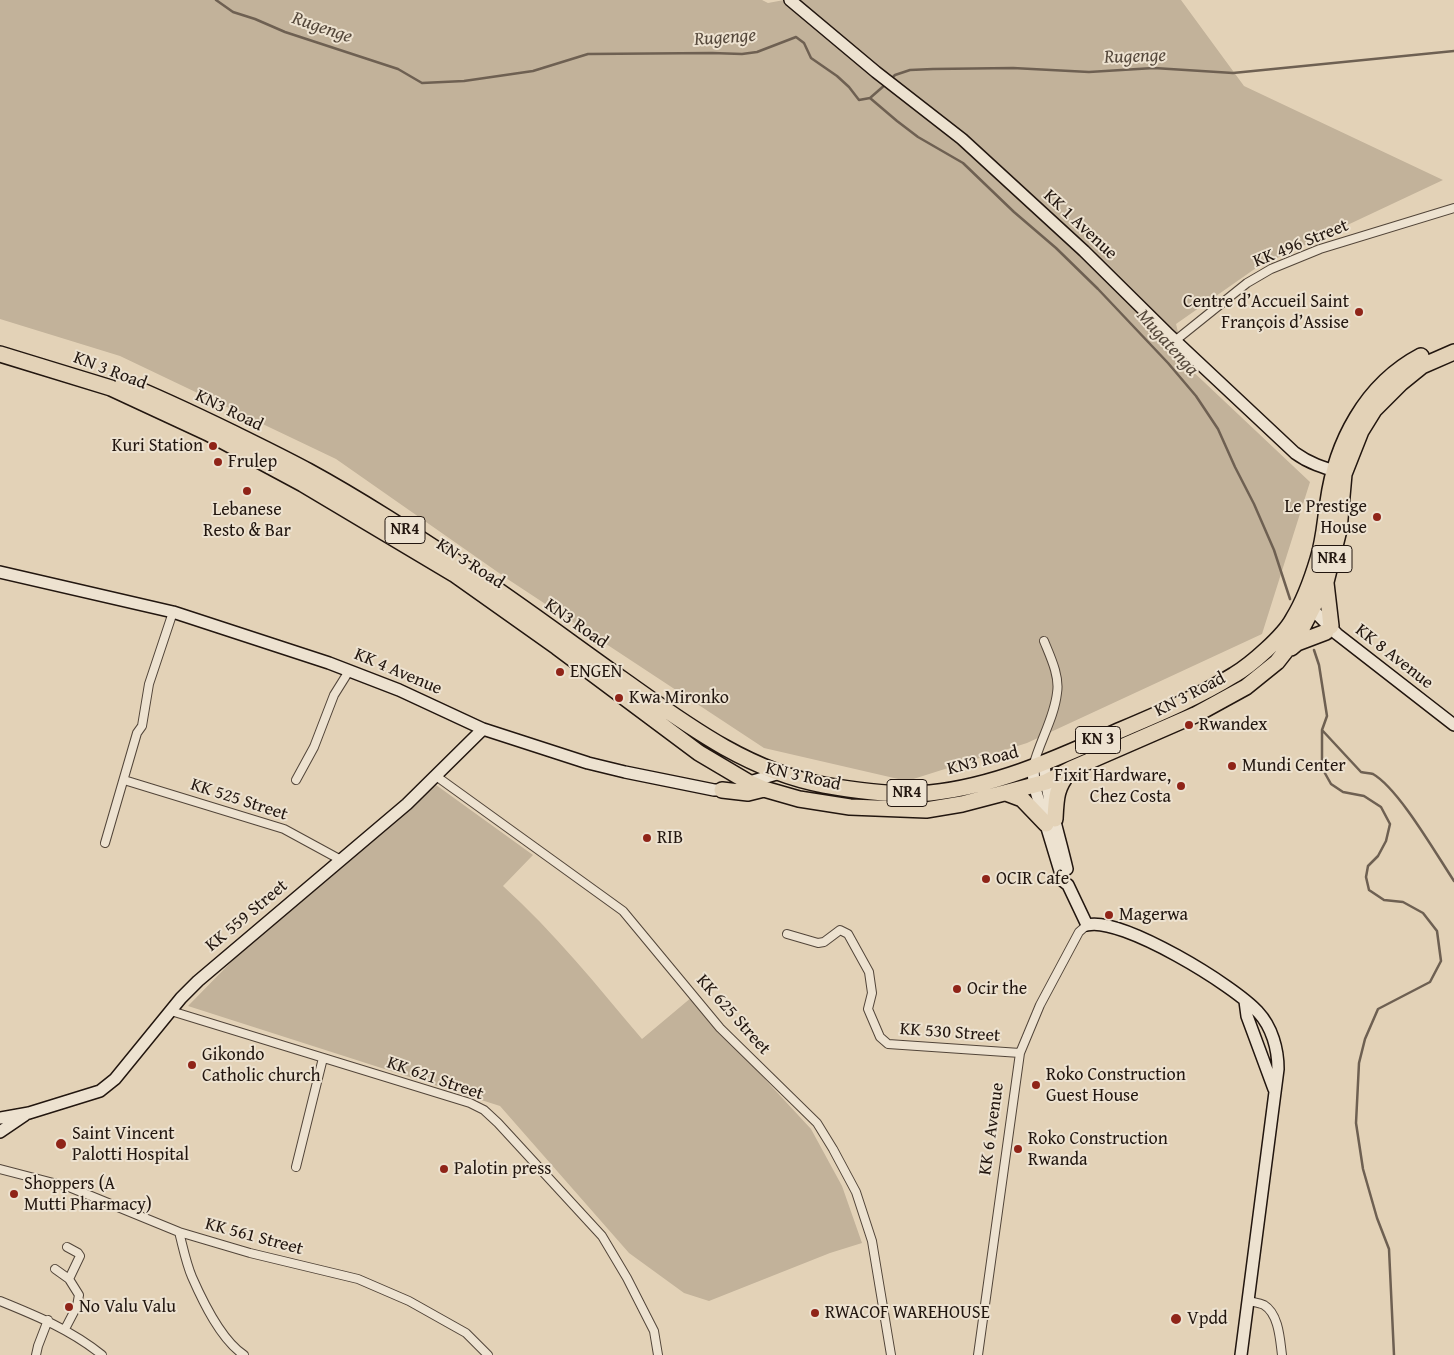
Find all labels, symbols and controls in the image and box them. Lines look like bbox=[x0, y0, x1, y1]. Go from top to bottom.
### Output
water label: Rugenge bbox=[289, 7, 355, 49]
water label: Rugenge bbox=[693, 24, 757, 52]
water label: Rugenge bbox=[1104, 45, 1166, 69]
street label: KK 1 Avenue bbox=[1039, 185, 1121, 265]
street label: KK 496 Street bbox=[1250, 215, 1352, 273]
place label: Centre d’Accueil Saint François d’Assise bbox=[1183, 291, 1349, 334]
water label: Mugatenga bbox=[1131, 305, 1203, 381]
marker: Centre d’Accueil Saint François d’Assise bbox=[1353, 306, 1365, 318]
street label: KN 3 Road bbox=[70, 347, 150, 395]
street label: KN3 Road bbox=[192, 385, 266, 437]
place label: Kuri Station bbox=[112, 435, 203, 457]
marker: Kuri Station bbox=[207, 440, 219, 452]
place label: Frulep bbox=[228, 451, 277, 473]
marker: Frulep bbox=[212, 456, 224, 468]
marker: Lebanese Resto & Bar bbox=[241, 485, 253, 497]
place label: Le Prestige House bbox=[1285, 496, 1367, 538]
place label: Lebanese Resto & Bar bbox=[203, 499, 291, 542]
marker: Le Prestige House bbox=[1371, 511, 1383, 523]
road number: NR4 bbox=[385, 516, 425, 544]
street label: KN 3 Road bbox=[432, 534, 508, 594]
road number: NR4 bbox=[1312, 546, 1352, 572]
street label: KN3 Road bbox=[540, 594, 612, 654]
street label: KK 8 Avenue bbox=[1351, 620, 1437, 694]
street label: KK 4 Avenue bbox=[351, 644, 445, 700]
place label: ENGEN bbox=[570, 661, 622, 683]
marker: ENGEN bbox=[554, 666, 566, 678]
street label: KN 3 Road bbox=[1151, 668, 1229, 722]
place label: Kwa Mironko bbox=[629, 687, 729, 709]
marker: Kwa Mironko bbox=[613, 692, 625, 704]
place label: Rwandex bbox=[1199, 714, 1267, 736]
marker: Rwandex bbox=[1183, 719, 1195, 731]
road number: KN 3 bbox=[1076, 726, 1120, 754]
street label: KN3 Road bbox=[945, 742, 1021, 780]
place label: Mundi Center bbox=[1242, 755, 1346, 777]
street label: KN 3 Road bbox=[763, 758, 843, 796]
marker: Mundi Center bbox=[1226, 760, 1238, 772]
place label: Fixit Hardware, Chez Costa bbox=[1054, 765, 1171, 808]
street label: KK 525 Street bbox=[188, 774, 290, 826]
road number: NR4 bbox=[887, 780, 927, 806]
marker: Fixit Hardware, Chez Costa bbox=[1175, 780, 1187, 792]
place label: RIB bbox=[657, 827, 683, 849]
marker: RIB bbox=[641, 832, 653, 844]
place label: OCIR Cafe bbox=[996, 868, 1069, 890]
marker: OCIR Cafe bbox=[980, 873, 992, 885]
street label: KK 559 Street bbox=[201, 875, 293, 957]
place label: Magerwa bbox=[1119, 904, 1188, 926]
marker: Magerwa bbox=[1103, 909, 1115, 921]
street label: KK 625 Street bbox=[691, 970, 775, 1060]
place label: Ocir the bbox=[967, 978, 1027, 1000]
marker: Ocir the bbox=[951, 983, 963, 995]
street label: KK 530 Street bbox=[899, 1019, 1001, 1047]
place label: Gikondo Catholic church bbox=[202, 1044, 321, 1086]
street label: KK 621 Street bbox=[384, 1052, 486, 1106]
marker: Gikondo Catholic church bbox=[186, 1059, 198, 1071]
place label: Roko Construction Guest House bbox=[1046, 1064, 1186, 1106]
marker: Roko Construction Guest House bbox=[1030, 1079, 1042, 1091]
street label: KK 6 Avenue bbox=[975, 1081, 1009, 1177]
place label: Saint Vincent Palotti Hospital bbox=[72, 1123, 189, 1166]
place label: Roko Construction Rwanda bbox=[1028, 1128, 1168, 1170]
marker: Saint Vincent Palotti Hospital bbox=[54, 1137, 68, 1151]
marker: Roko Construction Rwanda bbox=[1012, 1143, 1024, 1155]
place label: Palotin press bbox=[454, 1158, 551, 1180]
marker: Palotin press bbox=[438, 1163, 450, 1175]
place label: Shoppers (A Mutti Pharmacy) bbox=[24, 1173, 152, 1216]
marker: Shoppers (A Mutti Pharmacy) bbox=[8, 1188, 20, 1200]
street label: KK 561 Street bbox=[203, 1214, 305, 1260]
place label: No Valu Valu bbox=[79, 1296, 176, 1318]
marker: No Valu Valu bbox=[63, 1301, 75, 1313]
place label: RWACOF WAREHOUSE bbox=[825, 1302, 990, 1324]
marker: RWACOF WAREHOUSE bbox=[809, 1307, 821, 1319]
place label: Vpdd bbox=[1187, 1308, 1228, 1330]
marker: Vpdd bbox=[1169, 1312, 1183, 1326]

